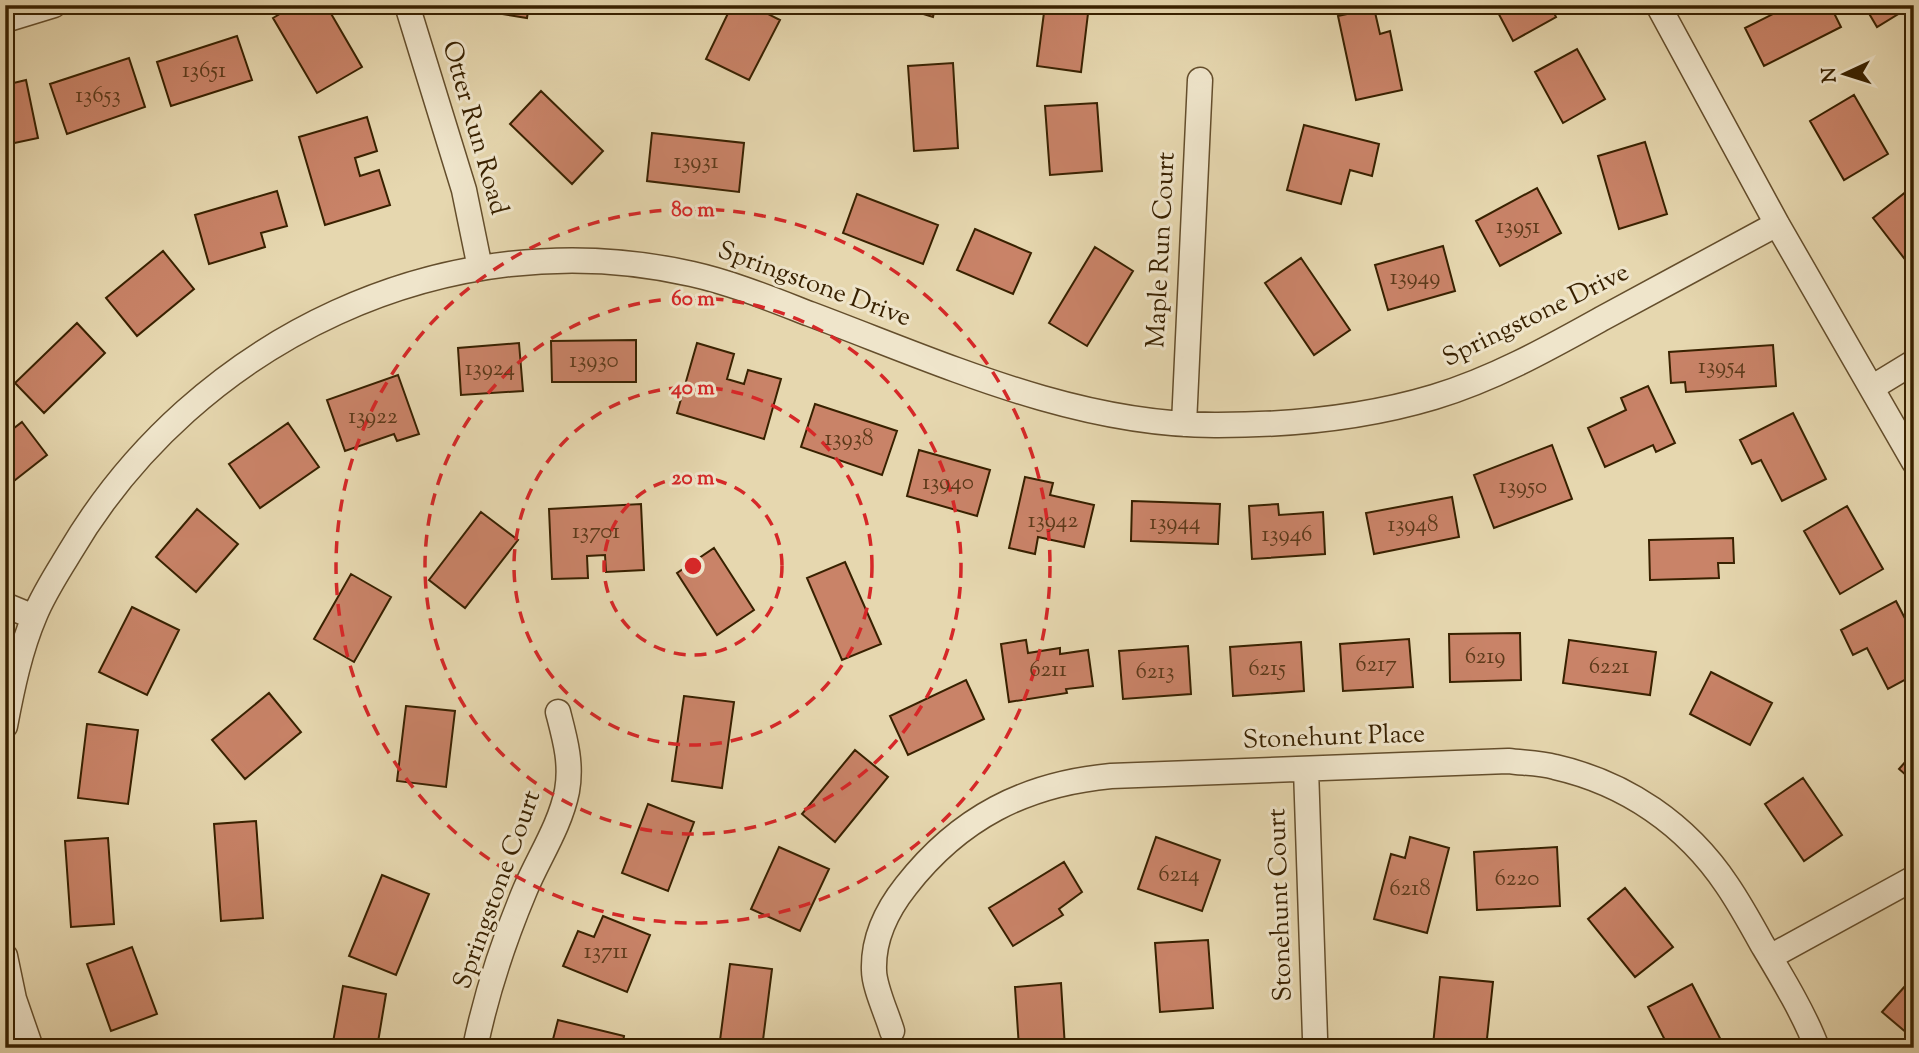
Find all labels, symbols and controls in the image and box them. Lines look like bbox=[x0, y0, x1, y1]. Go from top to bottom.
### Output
street label: Otter Run Road bbox=[431, 37, 517, 220]
north arrow bbox=[1811, 38, 1881, 108]
house number: 13651 bbox=[182, 55, 226, 88]
text: N bbox=[1817, 67, 1845, 84]
house number: 13653 bbox=[75, 80, 121, 113]
house number: 13931 bbox=[673, 146, 719, 179]
street label: Maple Run Court bbox=[1138, 151, 1186, 349]
text: 80 m bbox=[671, 196, 715, 226]
house number: 13951 bbox=[1496, 211, 1540, 244]
street label: Springstone Drive bbox=[712, 233, 916, 337]
street label: Springstone Drive bbox=[1436, 255, 1636, 377]
house number: 13949 bbox=[1390, 262, 1440, 295]
text: 60 m bbox=[671, 285, 715, 315]
house number: 13930 bbox=[569, 345, 619, 378]
house number: 13954 bbox=[1698, 351, 1746, 384]
house number: 13924 bbox=[465, 353, 515, 386]
text: 40 m bbox=[670, 374, 715, 404]
house number: 13922 bbox=[348, 401, 398, 434]
house number: 13938 bbox=[825, 423, 873, 456]
text: 20 m bbox=[672, 464, 715, 494]
house number: 13940 bbox=[922, 467, 974, 500]
house number: 13950 bbox=[1499, 471, 1547, 504]
house number: 13942 bbox=[1028, 505, 1078, 538]
house number: 13944 bbox=[1149, 507, 1201, 540]
house number: 13948 bbox=[1387, 509, 1439, 542]
house number: 13701 bbox=[572, 516, 620, 549]
house number: 13946 bbox=[1262, 519, 1312, 552]
centre of rings bbox=[681, 554, 705, 578]
house number: 6219 bbox=[1465, 641, 1505, 674]
house number: 6217 bbox=[1355, 649, 1397, 682]
house number: 6221 bbox=[1589, 651, 1629, 684]
house number: 6215 bbox=[1248, 653, 1286, 686]
house number: 6211 bbox=[1029, 654, 1067, 687]
house number: 6213 bbox=[1135, 656, 1175, 689]
street label: Stonehunt Place bbox=[1242, 716, 1426, 760]
street label: Springstone Court bbox=[445, 785, 551, 995]
street label: Stonehunt Court bbox=[1259, 808, 1303, 1002]
house number: 6214 bbox=[1158, 859, 1200, 892]
house number: 6220 bbox=[1495, 863, 1539, 896]
house number: 6218 bbox=[1389, 873, 1431, 906]
house number: 13711 bbox=[584, 936, 628, 969]

